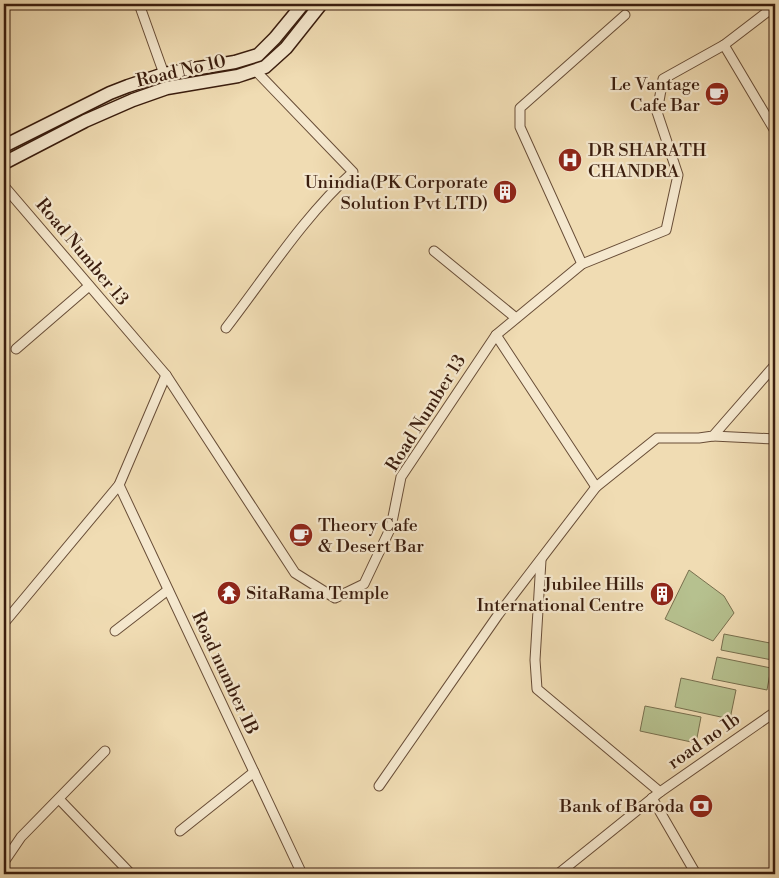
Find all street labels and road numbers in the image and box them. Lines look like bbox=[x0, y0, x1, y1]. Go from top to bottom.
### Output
street label: Road No 10 bbox=[134, 49, 228, 93]
street label: Road Number 13 bbox=[30, 194, 134, 310]
street label: Road Number 13 bbox=[381, 350, 471, 476]
street label: Road number 1B bbox=[186, 608, 264, 738]
street label: road no 1b bbox=[663, 708, 745, 774]

